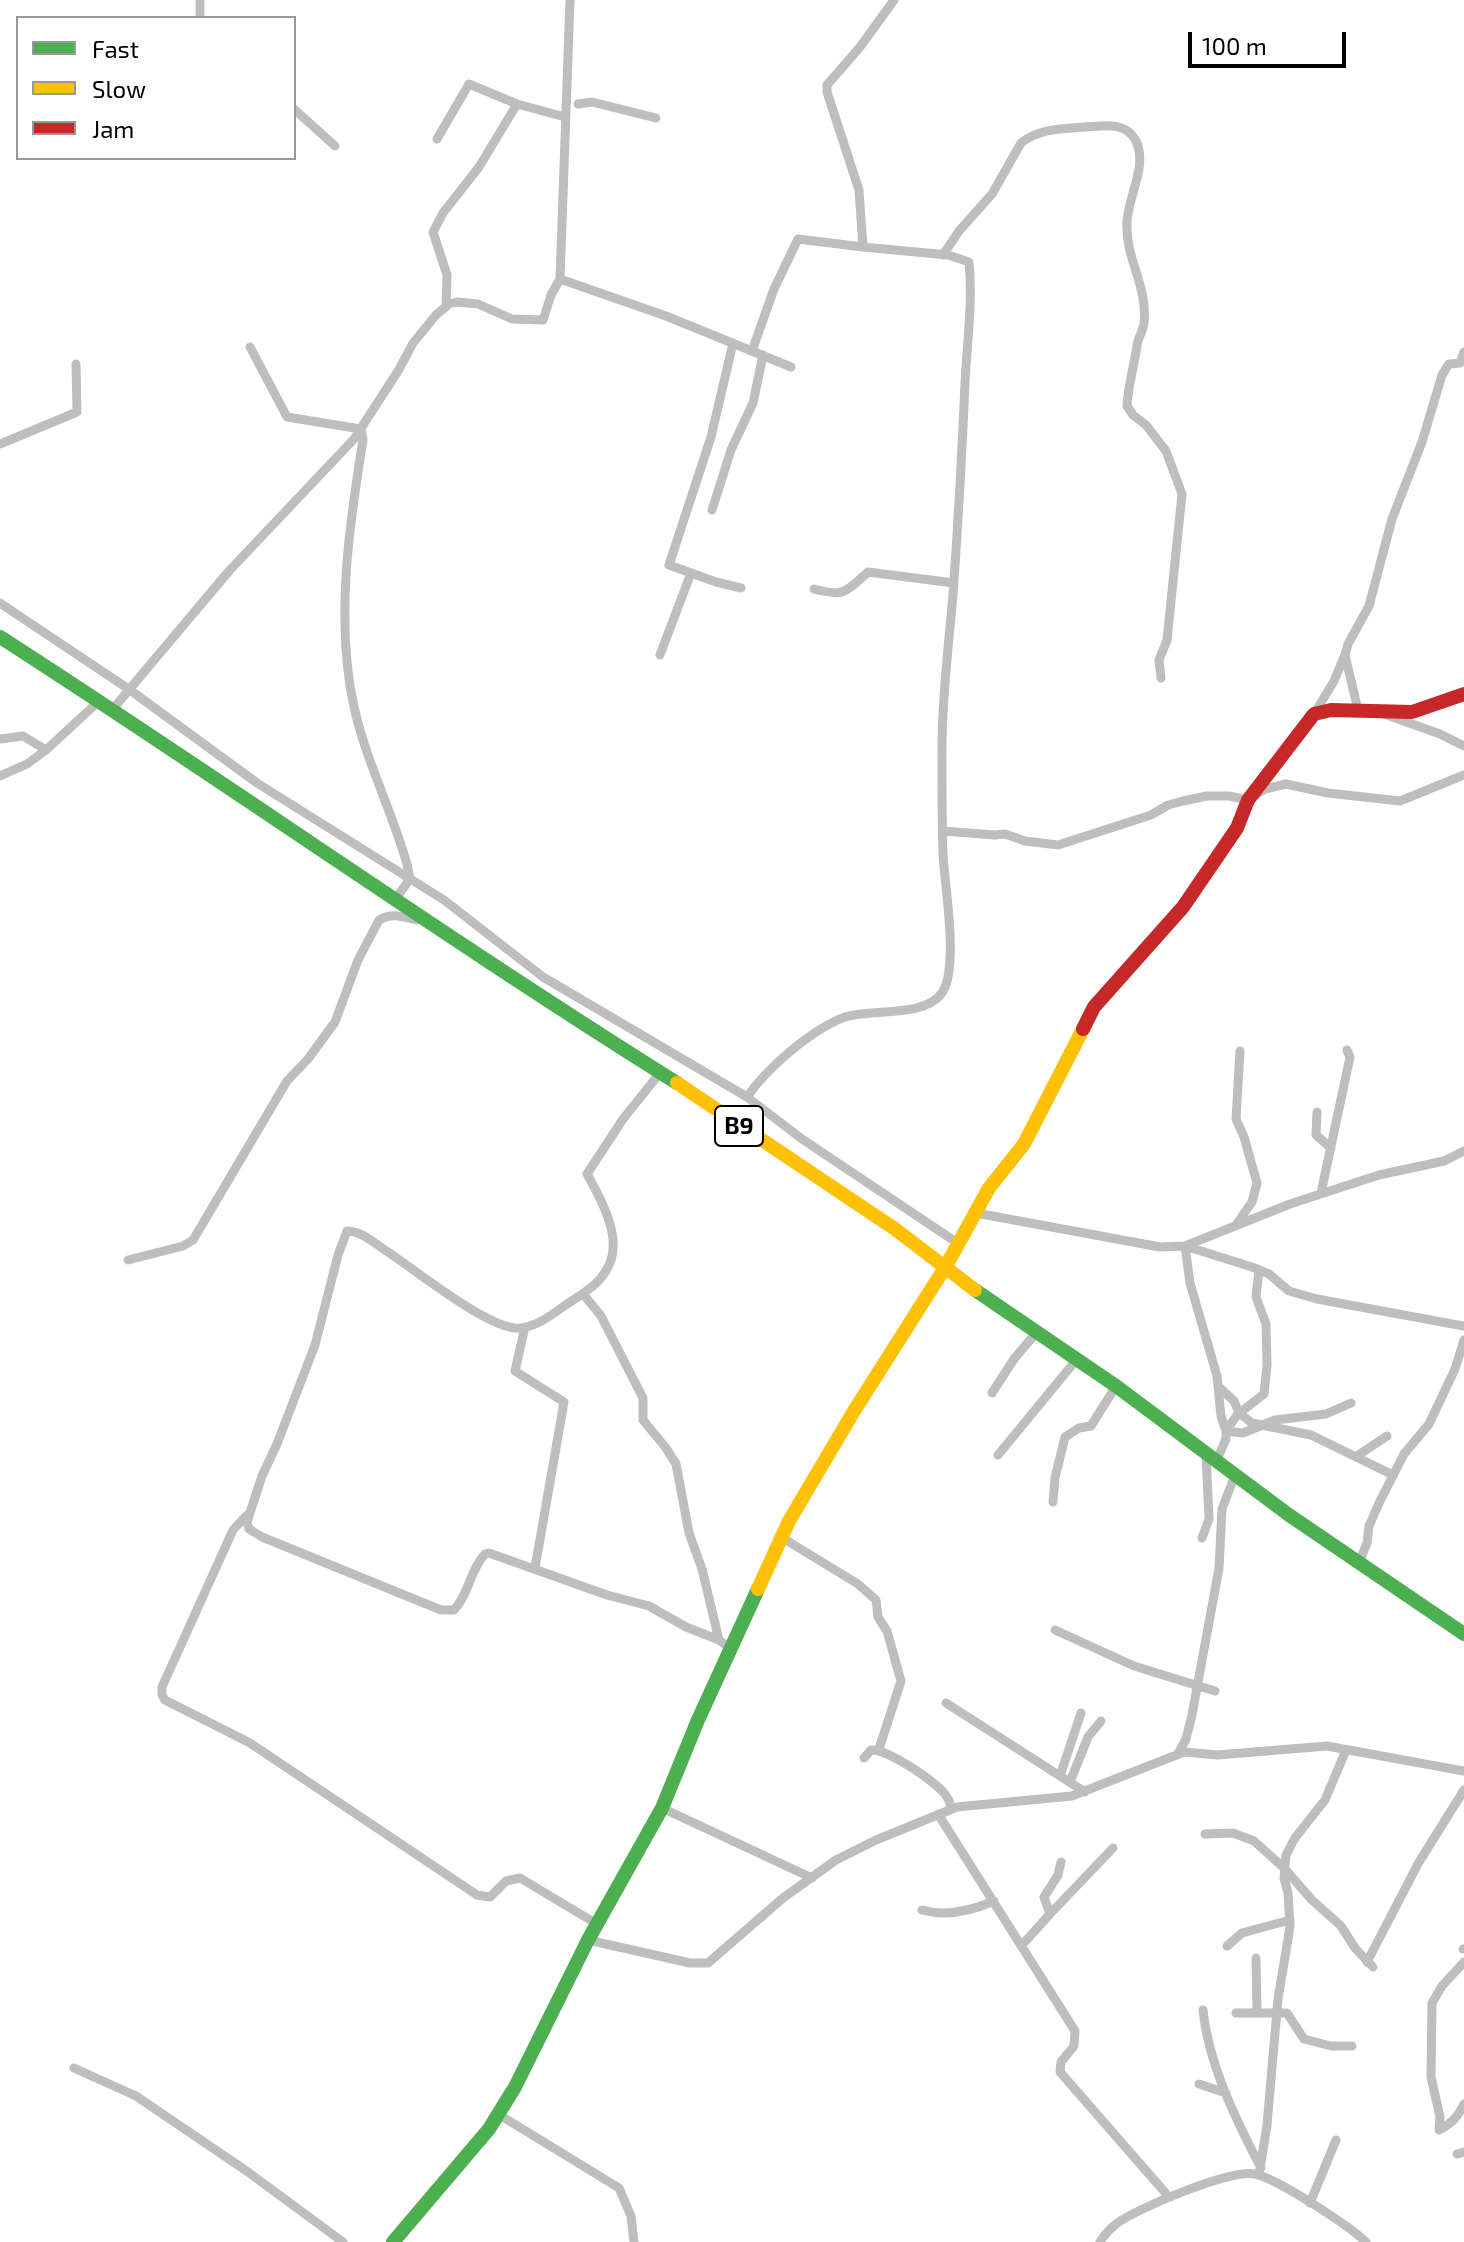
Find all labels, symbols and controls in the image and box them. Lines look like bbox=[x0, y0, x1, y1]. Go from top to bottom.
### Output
legend bbox=[16, 16, 296, 160]
scale bar bbox=[1192, 16, 1350, 66]
text: 100 m bbox=[1202, 31, 1267, 60]
text: Fast bbox=[92, 34, 139, 63]
text: Slow bbox=[92, 74, 146, 103]
text: Jam bbox=[92, 114, 134, 143]
road number: B9 bbox=[715, 1106, 763, 1146]

